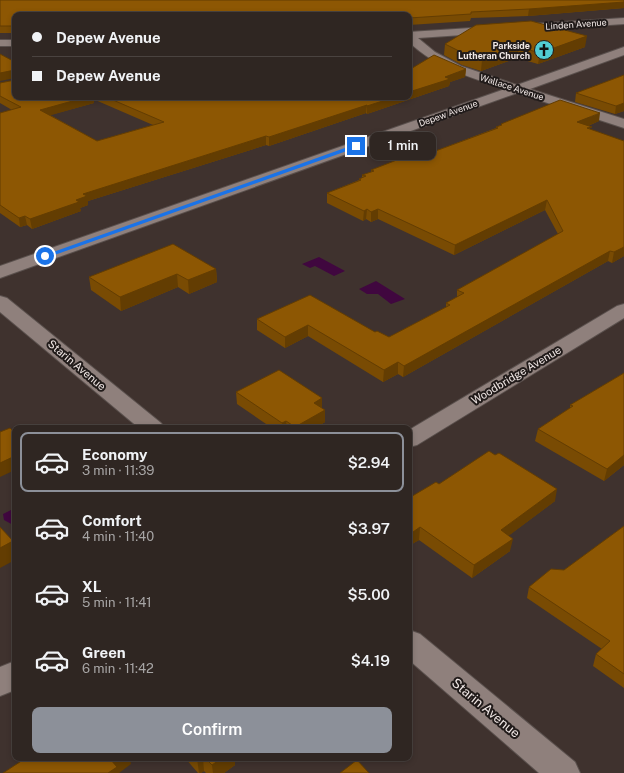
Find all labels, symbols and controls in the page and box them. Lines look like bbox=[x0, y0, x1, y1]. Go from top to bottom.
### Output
street label: Linden Avenue bbox=[545, 16, 607, 32]
text: Depew Avenue bbox=[56, 29, 161, 46]
church icon: Parkside Lutheran Church bbox=[533, 39, 555, 61]
place label: Parkside Lutheran Church bbox=[458, 40, 530, 61]
text: Depew Avenue bbox=[56, 67, 161, 84]
street label: Wallace Avenue bbox=[479, 72, 545, 102]
street label: Depew Avenue bbox=[417, 97, 479, 129]
callout: 1 min bbox=[370, 132, 436, 160]
route end bbox=[347, 137, 365, 155]
text: 1 min bbox=[388, 138, 418, 153]
route start bbox=[36, 247, 54, 265]
street label: Starin Avenue bbox=[46, 337, 108, 393]
street label: Woodbridge Avenue bbox=[469, 343, 563, 407]
icon: car bbox=[34, 444, 70, 480]
text: Economy bbox=[82, 446, 147, 463]
text: $2.94 bbox=[348, 454, 390, 471]
text: 3 min · 11:39 bbox=[82, 463, 154, 478]
icon: car bbox=[34, 510, 70, 546]
text: Comfort bbox=[82, 512, 142, 529]
text: $3.97 bbox=[348, 520, 390, 537]
text: 4 min · 11:40 bbox=[82, 529, 154, 544]
icon: car bbox=[34, 576, 70, 612]
text: XL bbox=[82, 578, 101, 595]
text: $5.00 bbox=[348, 586, 390, 603]
text: 5 min · 11:41 bbox=[82, 595, 152, 610]
icon: car bbox=[34, 642, 70, 678]
text: Green bbox=[82, 644, 126, 661]
text: $4.19 bbox=[351, 652, 390, 669]
text: 6 min · 11:42 bbox=[82, 661, 154, 676]
street label: Starin Avenue bbox=[449, 675, 523, 741]
button: Confirm bbox=[32, 707, 392, 753]

